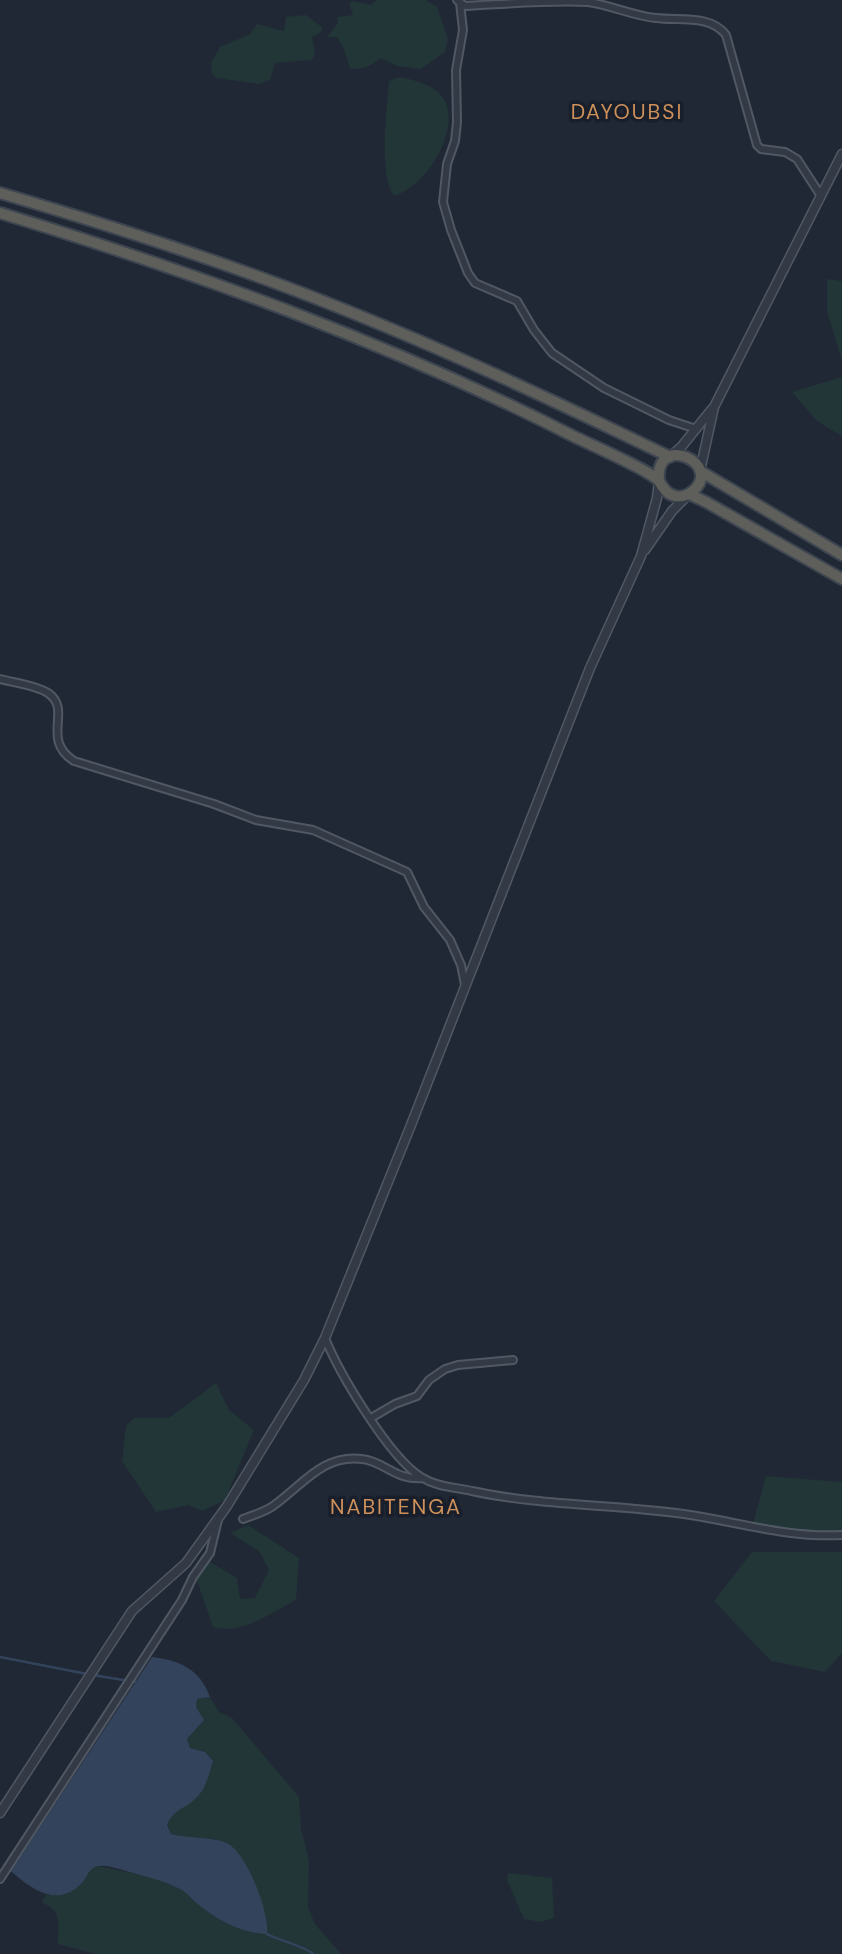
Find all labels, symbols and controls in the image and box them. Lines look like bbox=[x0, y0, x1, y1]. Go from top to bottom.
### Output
district label: DAYOUBSI bbox=[571, 98, 683, 126]
district label: NABITENGA bbox=[330, 1493, 462, 1521]

